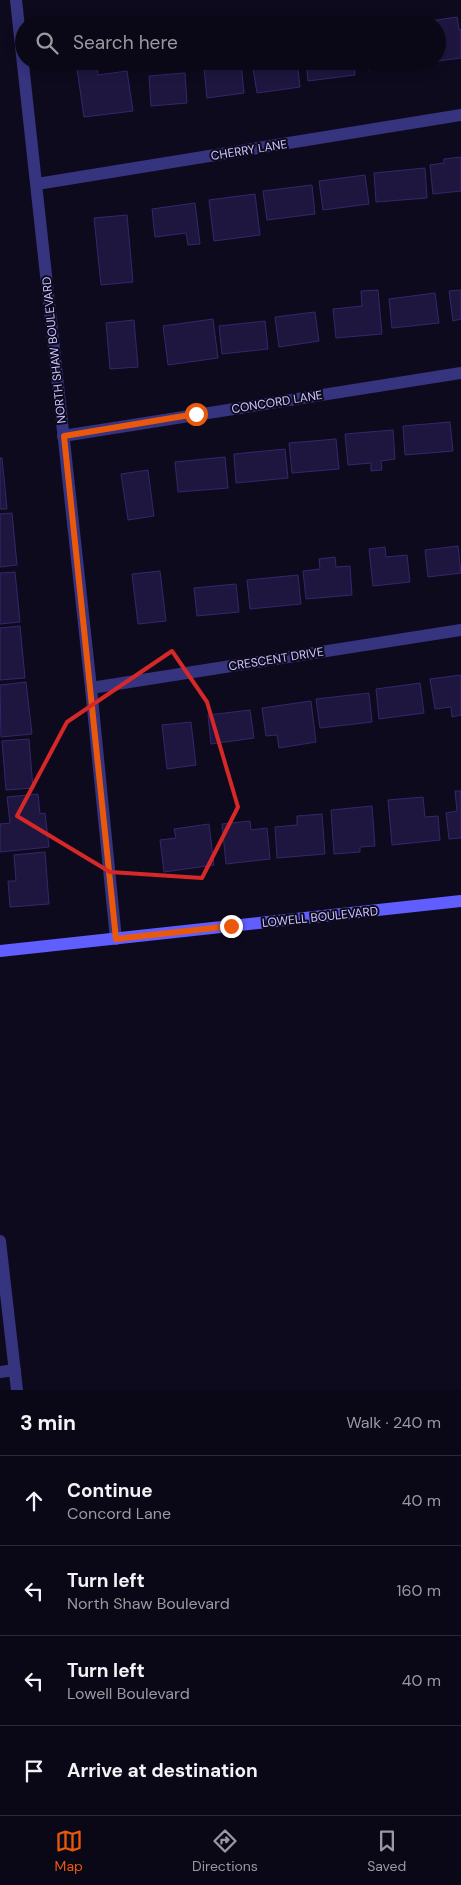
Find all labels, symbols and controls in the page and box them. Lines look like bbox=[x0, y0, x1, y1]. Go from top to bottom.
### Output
search box bbox=[15, 15, 446, 70]
icon: search bbox=[33, 29, 61, 57]
text: Search here bbox=[73, 30, 178, 55]
street label: CHERRY LANE bbox=[210, 136, 288, 164]
street label: NORTH SHAW BOULEVARD bbox=[38, 276, 70, 424]
street label: CONCORD LANE bbox=[230, 387, 324, 417]
route start bbox=[185, 403, 208, 426]
street label: CRESCENT DRIVE bbox=[227, 644, 325, 674]
street label: LOWELL BOULEVARD bbox=[261, 903, 379, 931]
route end bbox=[220, 915, 243, 938]
text: 3 min bbox=[20, 1409, 76, 1437]
text: Walk · 240 m bbox=[346, 1412, 441, 1433]
text: Continue bbox=[67, 1478, 153, 1503]
icon: ahead bbox=[20, 1487, 48, 1515]
text: 40 m bbox=[402, 1490, 441, 1511]
text: Concord Lane bbox=[67, 1503, 171, 1524]
text: Turn left bbox=[67, 1568, 145, 1593]
icon: left bbox=[20, 1577, 48, 1605]
text: 160 m bbox=[397, 1580, 441, 1601]
text: North Shaw Boulevard bbox=[67, 1593, 230, 1614]
text: Turn left bbox=[67, 1658, 145, 1683]
icon: left bbox=[20, 1667, 48, 1695]
text: 40 m bbox=[402, 1670, 441, 1691]
text: Lowell Boulevard bbox=[67, 1683, 190, 1704]
icon: arrive bbox=[20, 1757, 48, 1785]
text: Arrive at destination bbox=[67, 1758, 258, 1783]
tab: Map bbox=[55, 1827, 83, 1875]
tab: Directions bbox=[192, 1827, 258, 1875]
tab: Saved bbox=[367, 1827, 406, 1875]

